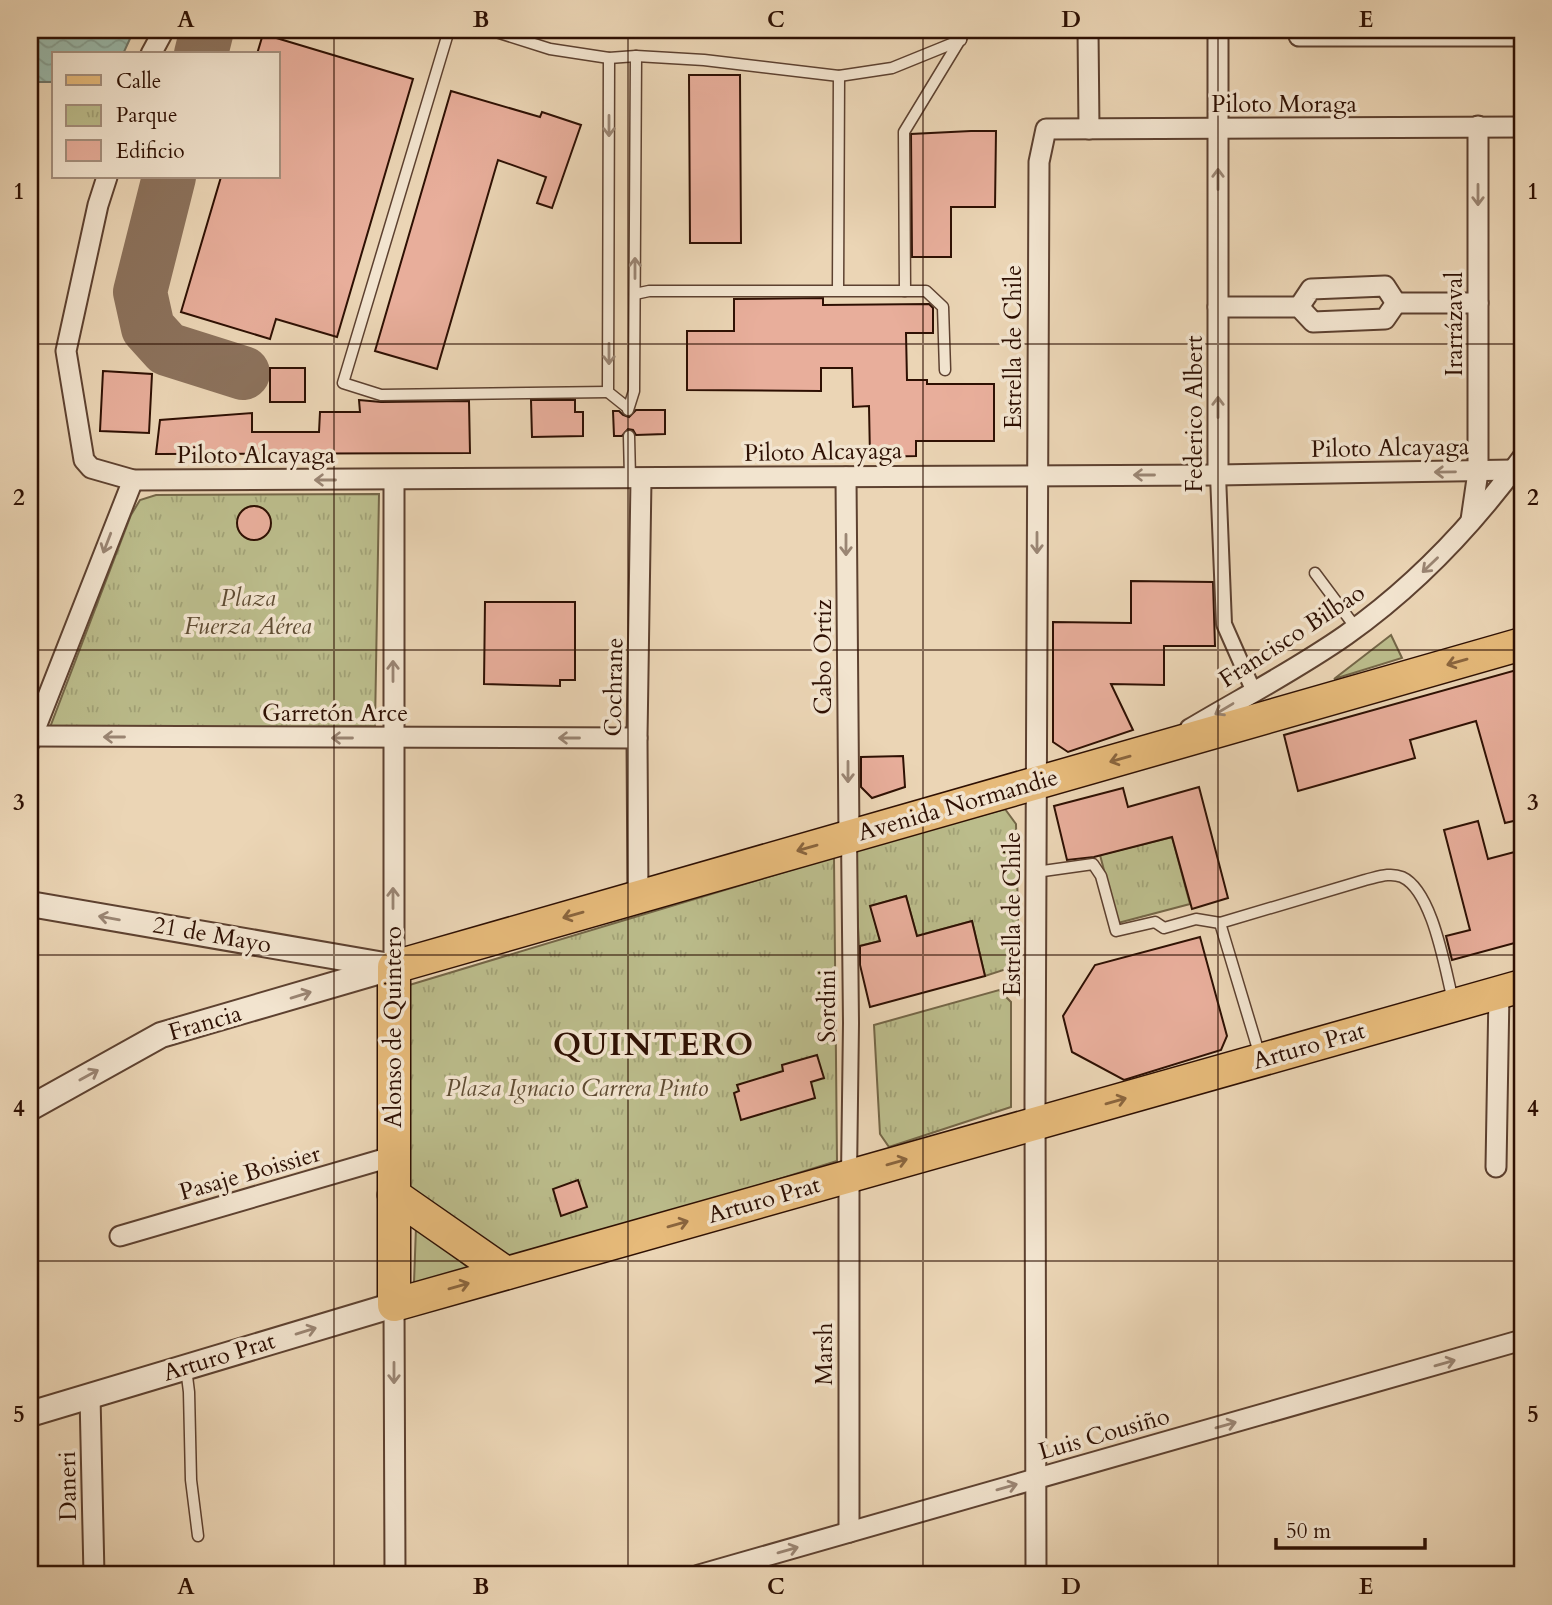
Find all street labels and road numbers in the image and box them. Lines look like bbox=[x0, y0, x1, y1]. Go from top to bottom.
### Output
street label: Piloto Moraga bbox=[1211, 88, 1357, 121]
street label: Estrella de Chile bbox=[997, 265, 1030, 429]
street label: Irarrázaval bbox=[1438, 272, 1471, 376]
street label: Federico Albert bbox=[1178, 335, 1211, 493]
street label: Piloto Alcayaga bbox=[1311, 430, 1470, 466]
street label: Piloto Alcayaga bbox=[744, 434, 903, 470]
street label: Piloto Alcayaga bbox=[177, 439, 336, 472]
street label: Francisco Bilbao bbox=[1213, 576, 1371, 696]
street label: Cabo Ortiz bbox=[807, 599, 840, 715]
street label: Cochrane bbox=[597, 637, 631, 737]
street label: Garretón Arce bbox=[262, 697, 408, 730]
street label: Avenida Normandie bbox=[854, 761, 1062, 849]
street label: Estrella de Chile bbox=[996, 832, 1029, 996]
street label: 21 de Mayo bbox=[150, 908, 274, 962]
street label: Alonso de Quintero bbox=[377, 926, 410, 1128]
street label: Sordini bbox=[811, 969, 844, 1043]
street label: Francia bbox=[165, 997, 246, 1049]
street label: Arturo Prat bbox=[1249, 1014, 1370, 1078]
street label: Pasaje Boissier bbox=[175, 1137, 325, 1209]
street label: Arturo Prat bbox=[704, 1168, 825, 1232]
street label: Marsh bbox=[808, 1323, 841, 1385]
street label: Arturo Prat bbox=[159, 1324, 280, 1390]
street label: Luis Cousiño bbox=[1035, 1400, 1173, 1468]
street label: Daneri bbox=[51, 1451, 85, 1521]

